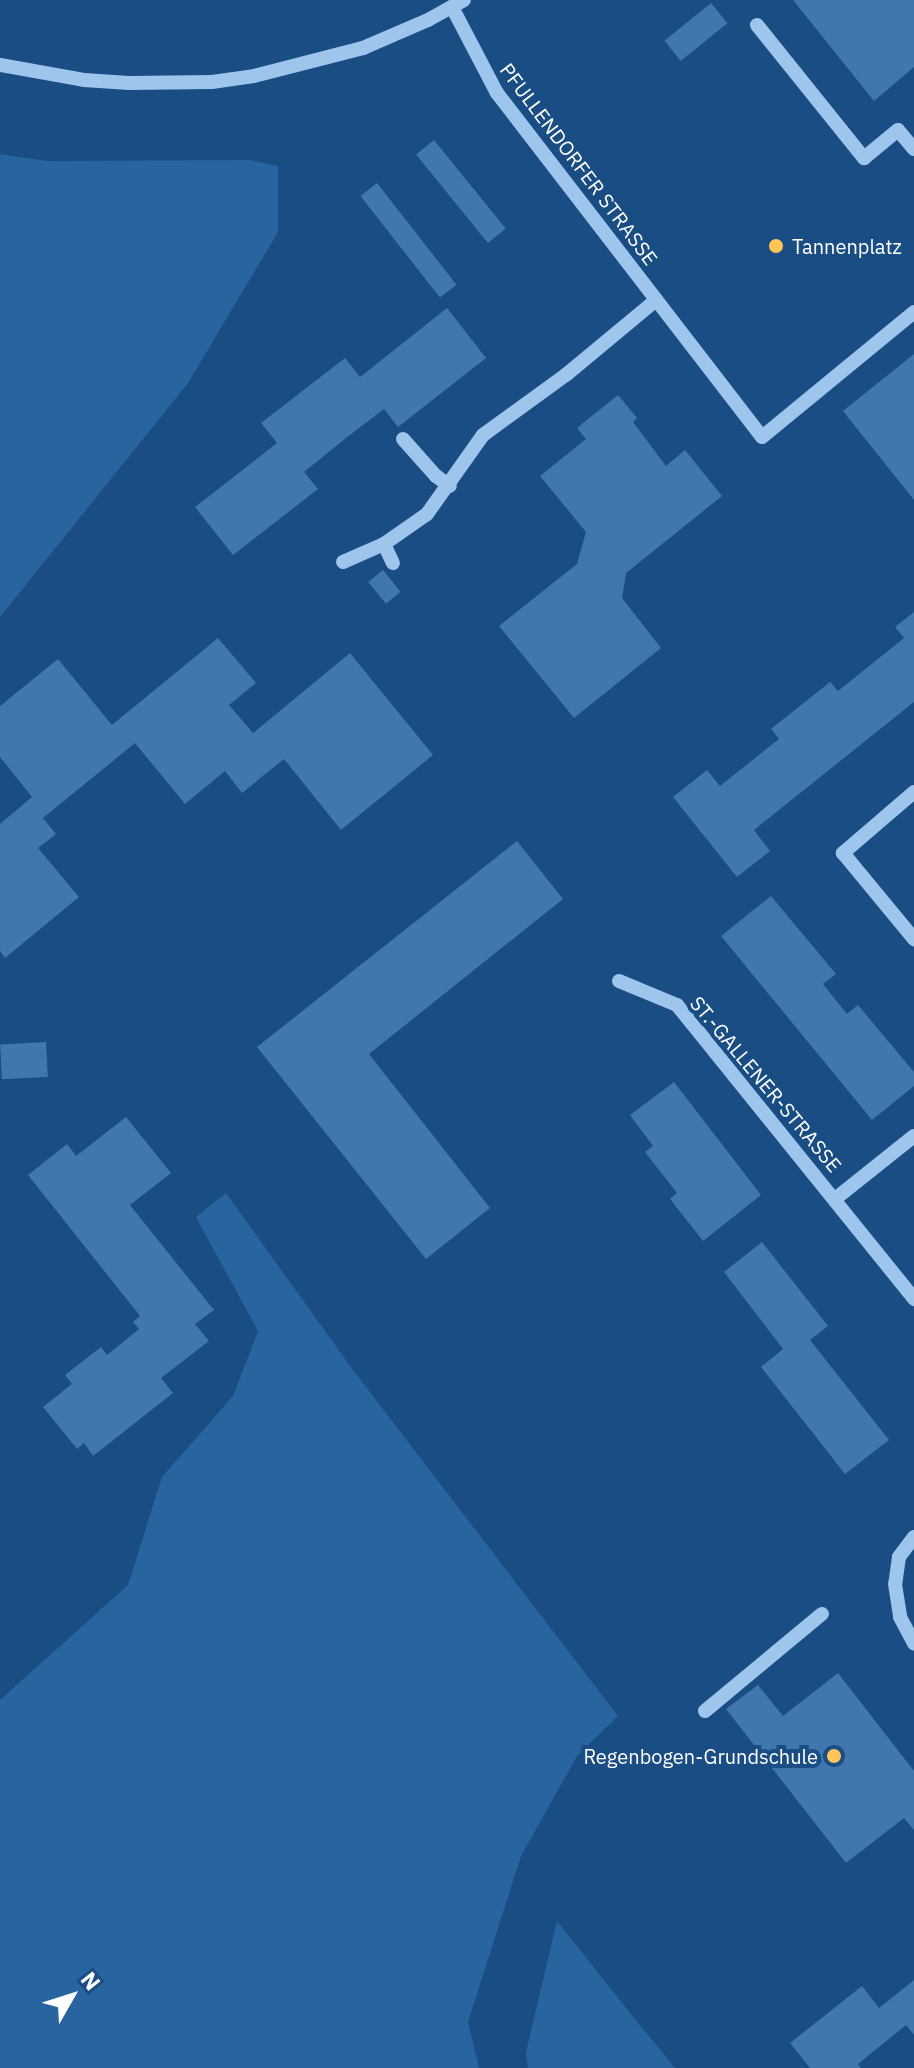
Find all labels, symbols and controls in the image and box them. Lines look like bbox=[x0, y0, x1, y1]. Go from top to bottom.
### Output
street label: PFULLENDORFER STRASSE bbox=[495, 58, 663, 270]
place label: Tannenplatz bbox=[792, 234, 902, 258]
marker: Tannenplatz bbox=[767, 237, 785, 255]
street label: ST.-GALLENER-STRASSE bbox=[685, 991, 847, 1177]
place label: Regenbogen-Grundschule bbox=[583, 1744, 818, 1768]
marker: Regenbogen-Grundschule bbox=[825, 1747, 843, 1765]
north arrow bbox=[32, 1956, 112, 2036]
text: N bbox=[75, 1965, 107, 1996]

